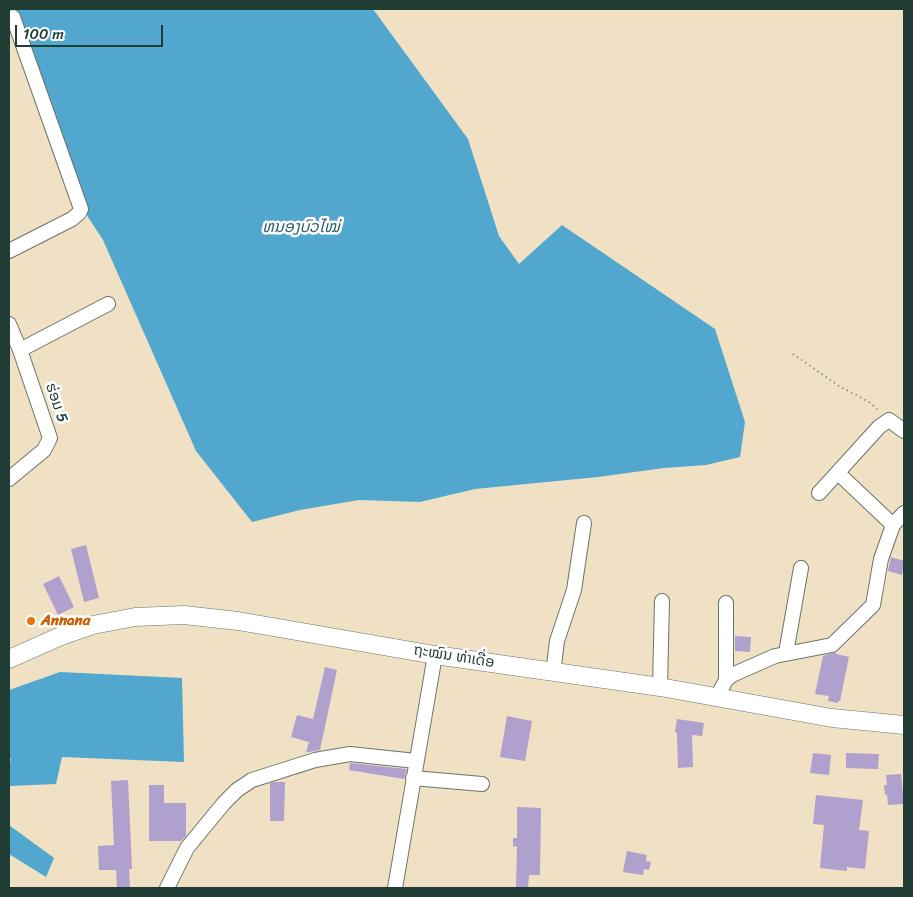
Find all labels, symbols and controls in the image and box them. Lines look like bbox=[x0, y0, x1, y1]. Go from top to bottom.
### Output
scale bar bbox=[18, 15, 165, 47]
text: 100 m bbox=[23, 21, 64, 47]
water label: ຫນອງບົວໄໝ່ bbox=[262, 218, 340, 238]
street label: ຮ່ອມ 5 bbox=[41, 381, 71, 425]
place label: Annana bbox=[41, 612, 90, 630]
marker: Annana bbox=[25, 615, 37, 627]
street label: ຖະໝົນ ທ່າເດື່ອ bbox=[412, 642, 496, 672]

